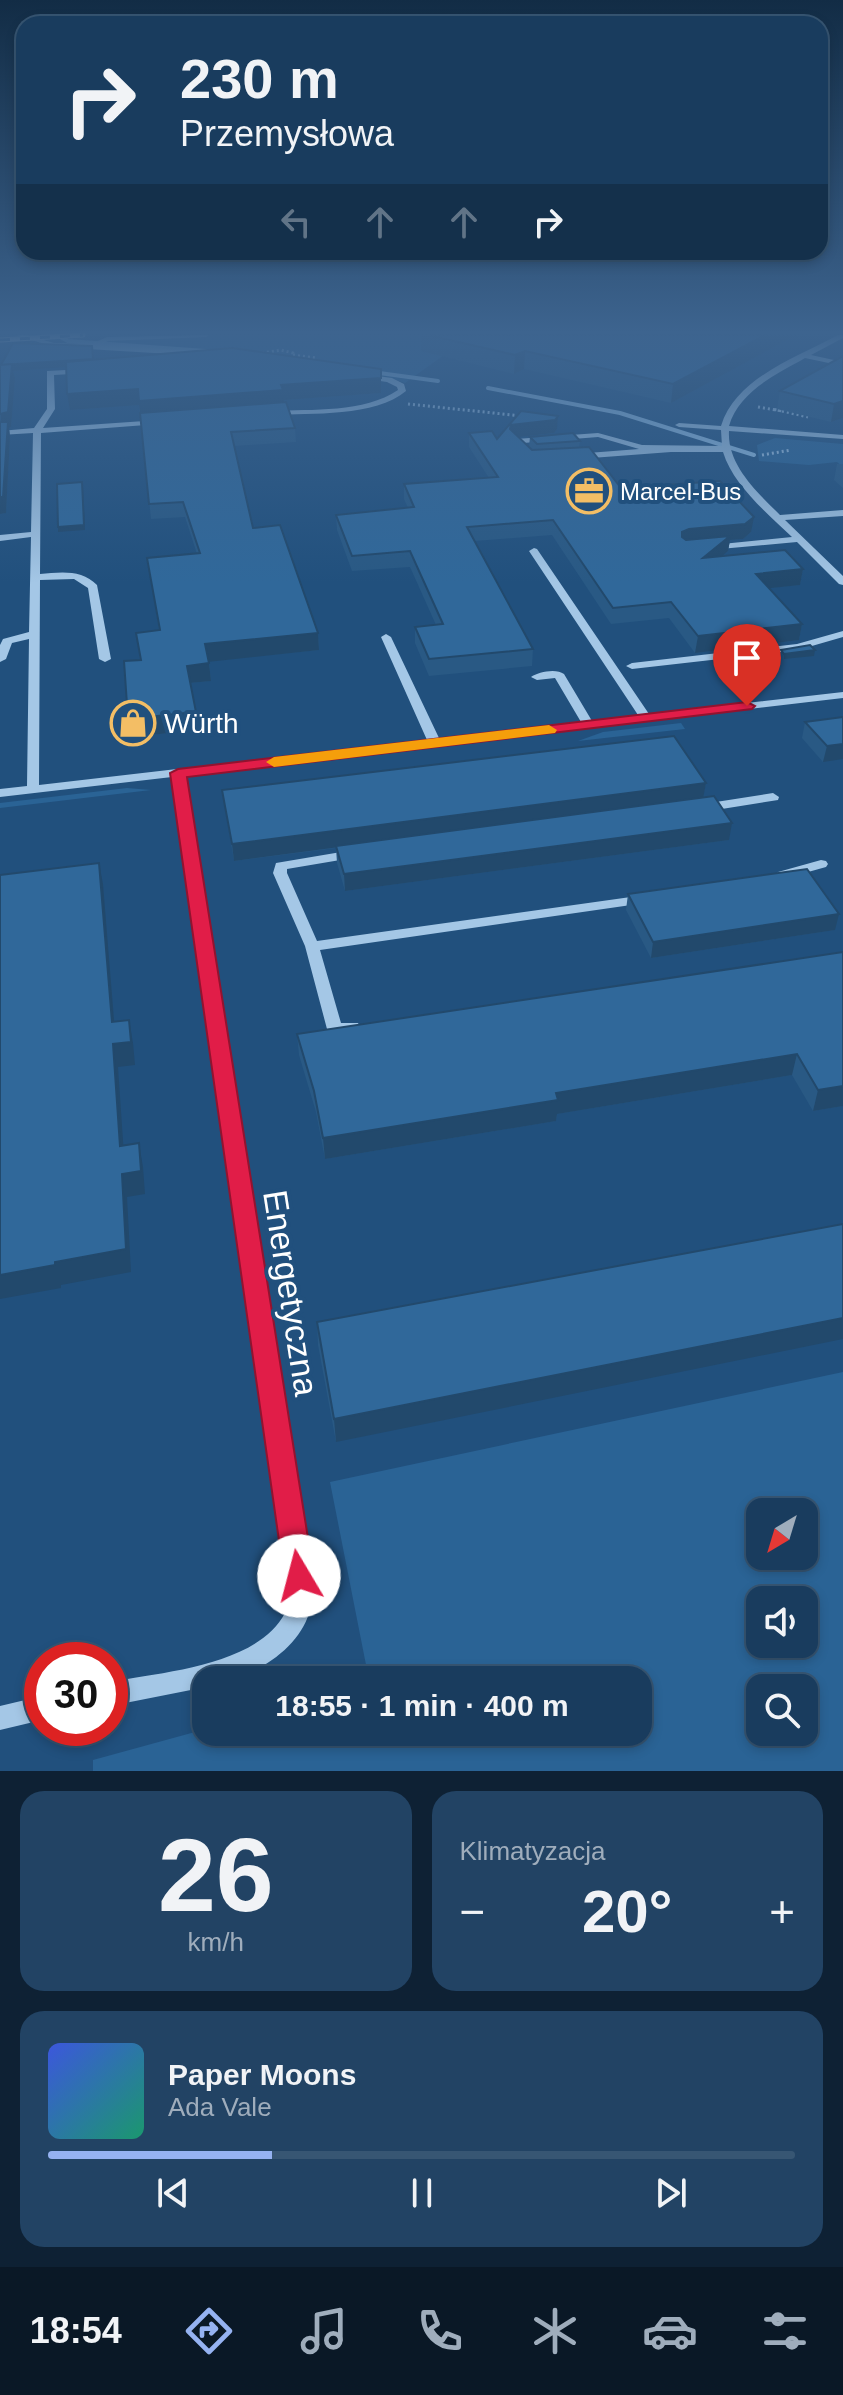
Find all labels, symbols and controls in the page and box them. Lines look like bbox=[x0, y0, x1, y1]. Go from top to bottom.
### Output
text: 230 m bbox=[180, 47, 339, 110]
icon: right bbox=[48, 48, 152, 152]
text: Przemysłowa bbox=[180, 113, 394, 154]
icon: left bbox=[274, 200, 318, 244]
icon: ahead bbox=[358, 200, 402, 244]
icon: ahead bbox=[442, 200, 486, 244]
icon: right bbox=[526, 200, 570, 244]
office icon: Marcel-Bus bbox=[565, 467, 613, 515]
place label: Marcel-Bus bbox=[620, 478, 741, 505]
pin bbox=[713, 624, 781, 706]
icon: arrive bbox=[725, 636, 769, 680]
shop icon: Würth bbox=[109, 699, 157, 747]
place label: Würth bbox=[164, 708, 239, 739]
street label: Energetyczna bbox=[256, 1187, 326, 1399]
north arrow bbox=[746, 1498, 818, 1570]
map controls bbox=[746, 1498, 818, 1746]
position arrow bbox=[257, 1534, 341, 1618]
button: sound bbox=[746, 1586, 818, 1658]
speed limit sign: 30 bbox=[24, 1642, 128, 1746]
button: search bbox=[746, 1674, 818, 1746]
text: 18:55 · 1 min · 400 m bbox=[275, 1689, 569, 1722]
text: 26 bbox=[158, 1817, 274, 1933]
text: Klimatyzacja bbox=[460, 1836, 605, 1866]
text: 20° bbox=[582, 1878, 673, 1945]
text: − bbox=[460, 1887, 485, 1936]
text: + bbox=[769, 1887, 795, 1936]
text: km/h bbox=[188, 1927, 244, 1957]
text: Paper Moons bbox=[168, 2058, 356, 2091]
text: Ada Vale bbox=[168, 2092, 272, 2122]
icon: previous bbox=[151, 2171, 195, 2215]
icon: pause bbox=[400, 2171, 444, 2215]
icon: next bbox=[649, 2171, 693, 2215]
icon: directions bbox=[181, 2303, 237, 2359]
icon: music bbox=[296, 2303, 352, 2359]
icon: phone bbox=[412, 2303, 468, 2359]
icon: climate bbox=[527, 2303, 583, 2359]
icon: car bbox=[642, 2303, 698, 2359]
icon: filters bbox=[757, 2303, 813, 2359]
text: 18:54 bbox=[30, 2310, 122, 2351]

